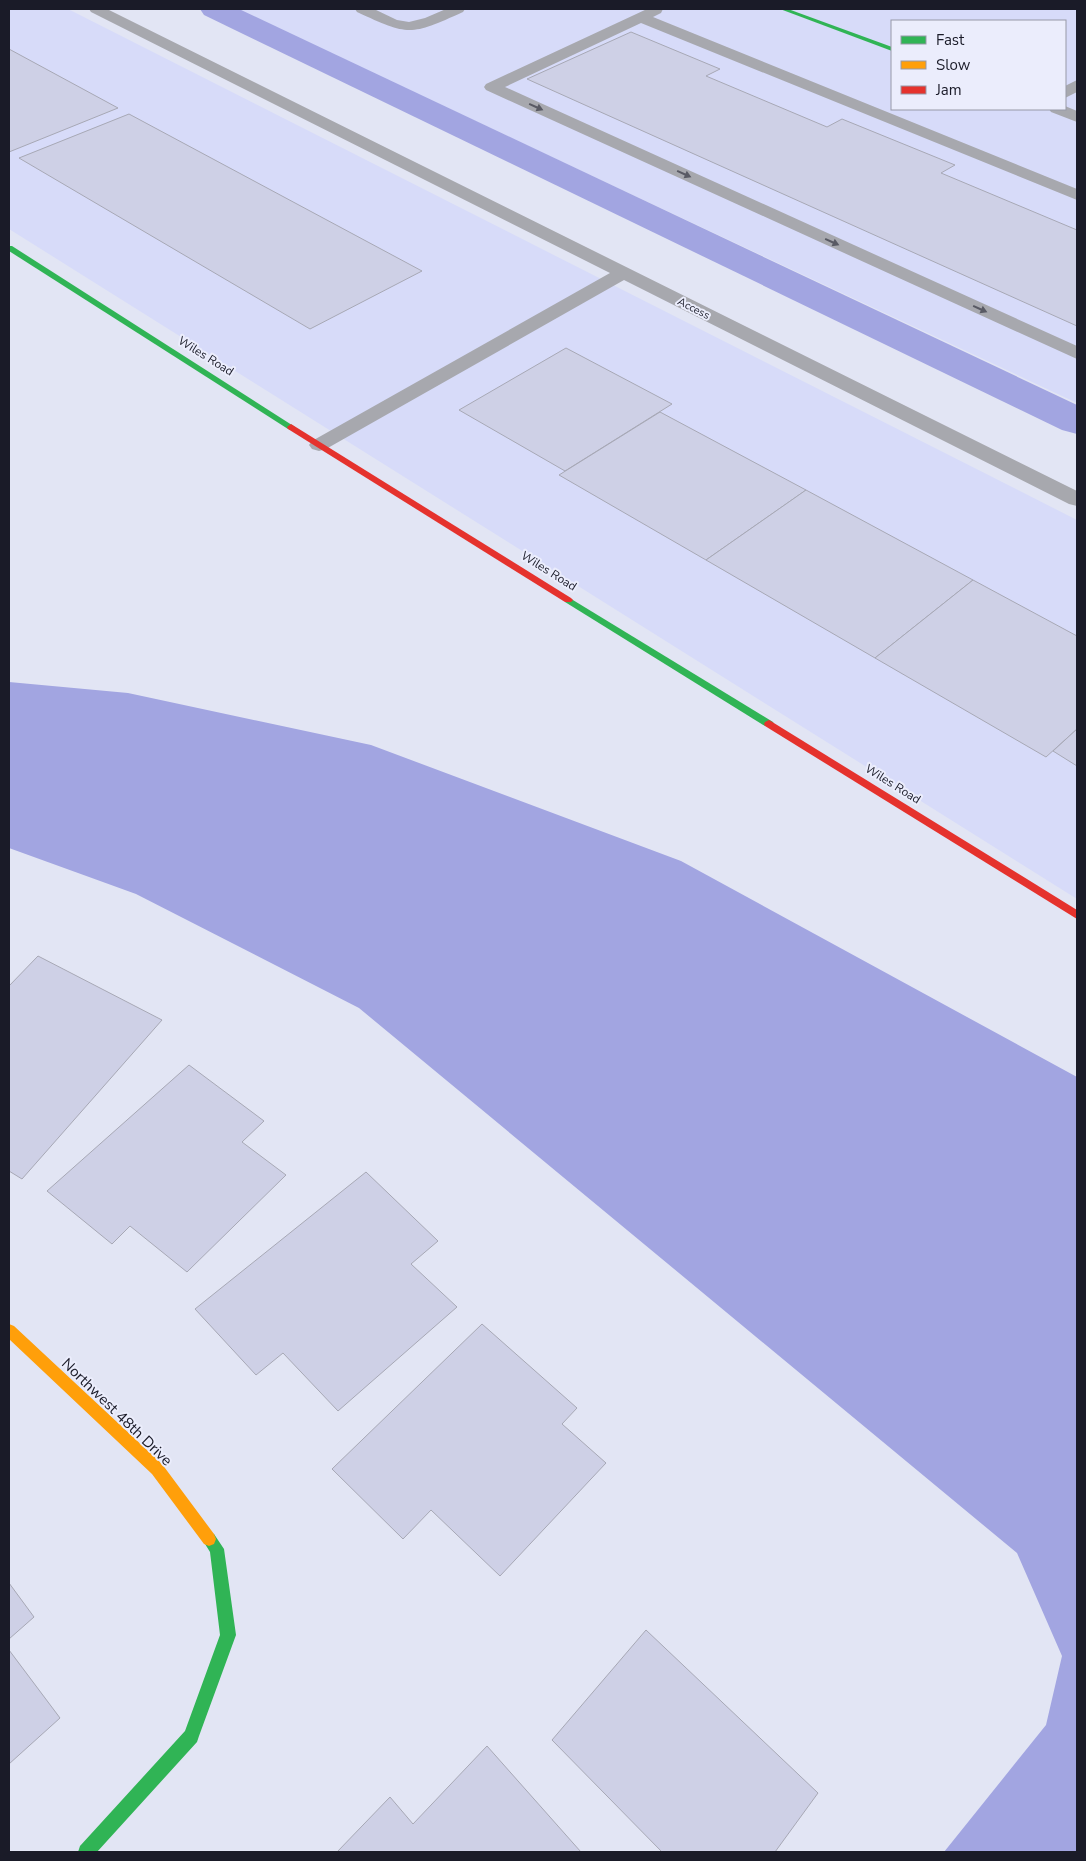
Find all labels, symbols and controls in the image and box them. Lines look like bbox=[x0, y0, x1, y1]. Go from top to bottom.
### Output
legend bbox=[891, 20, 1066, 110]
text: Fast bbox=[936, 30, 965, 50]
text: Slow bbox=[936, 55, 971, 75]
text: Jam bbox=[935, 80, 962, 100]
one-way arrow bbox=[529, 104, 543, 112]
one-way arrow bbox=[677, 171, 691, 179]
one-way arrow bbox=[825, 238, 839, 246]
street label: Access bbox=[675, 294, 712, 323]
one-way arrow bbox=[973, 305, 987, 313]
street label: Wiles Road bbox=[175, 333, 237, 379]
street label: Wiles Road bbox=[518, 548, 580, 594]
street label: Wiles Road bbox=[862, 761, 924, 807]
street label: Northwest 48th Drive bbox=[57, 1354, 177, 1470]

